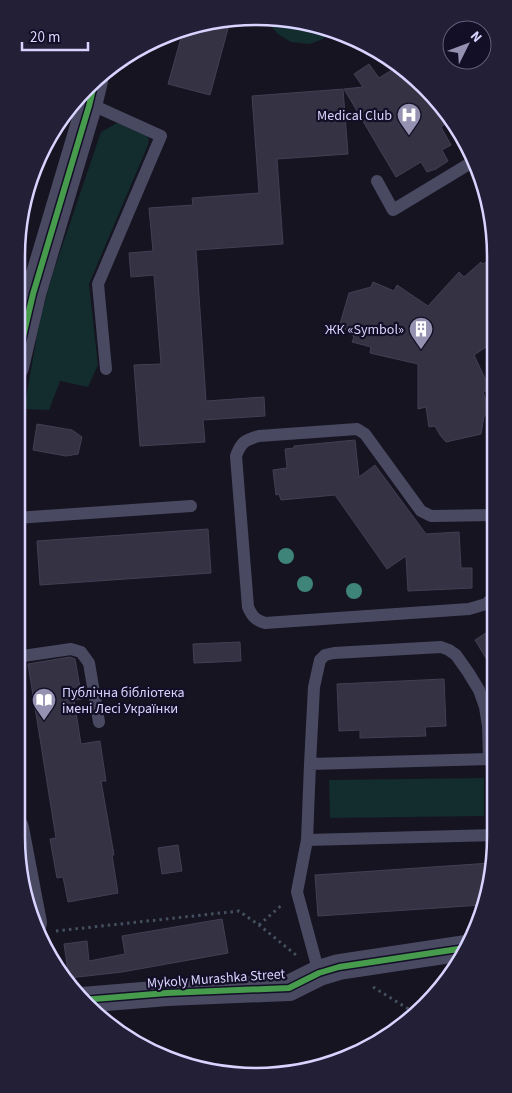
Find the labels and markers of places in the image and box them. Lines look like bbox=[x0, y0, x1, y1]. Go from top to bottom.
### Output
hospital icon: Medical Club bbox=[396, 102, 422, 136]
place label: Medical Club bbox=[317, 106, 392, 126]
building icon: ЖК «Symbol» bbox=[408, 316, 434, 350]
place label: ЖК «Symbol» bbox=[325, 320, 404, 340]
place label: Публічна бібліотека імені Лесі Українки bbox=[62, 683, 185, 719]
library icon: Публічна бібліотека імені Лесі Українки bbox=[31, 687, 57, 721]

